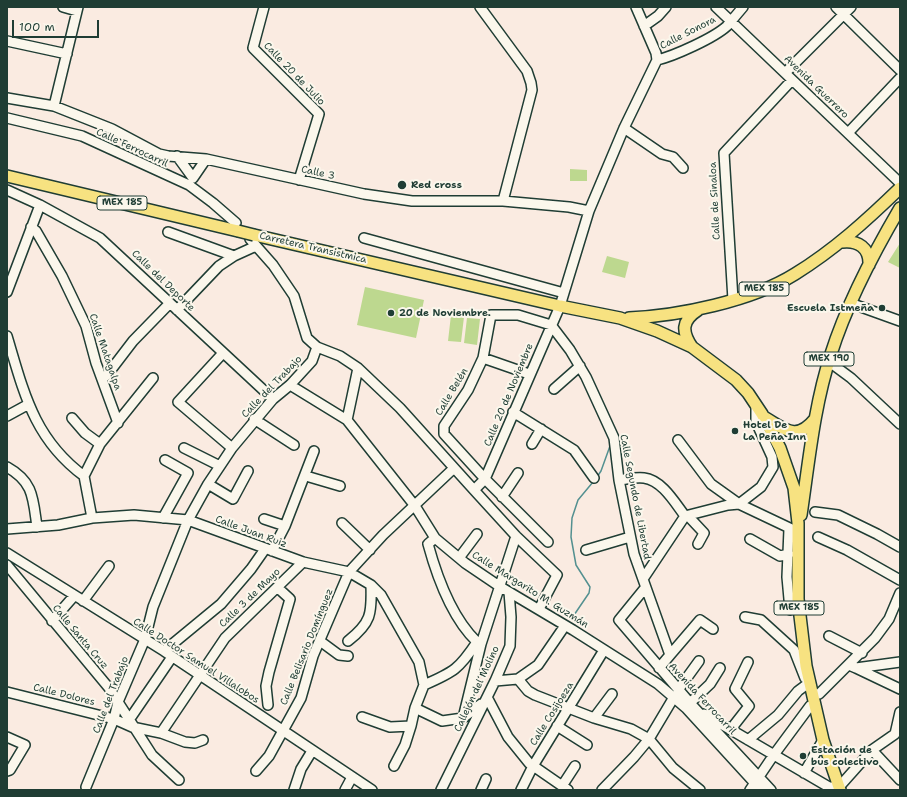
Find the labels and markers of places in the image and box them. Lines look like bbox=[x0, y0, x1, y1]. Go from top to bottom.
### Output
marker: Red cross bbox=[396, 179, 408, 191]
place label: Red cross bbox=[411, 179, 462, 191]
place label: Escuela Istmeña bbox=[787, 302, 874, 314]
marker: Escuela Istmeña bbox=[877, 303, 887, 313]
place label: 20 de Noviembre. bbox=[399, 307, 491, 319]
marker: 20 de Noviembre. bbox=[386, 308, 396, 318]
place label: Hotel De La Peña Inn bbox=[743, 419, 806, 442]
marker: Hotel De La Peña Inn bbox=[730, 426, 740, 436]
place label: Estación de bus colectivo bbox=[811, 744, 879, 768]
marker: Estación de bus colectivo bbox=[798, 751, 808, 761]

